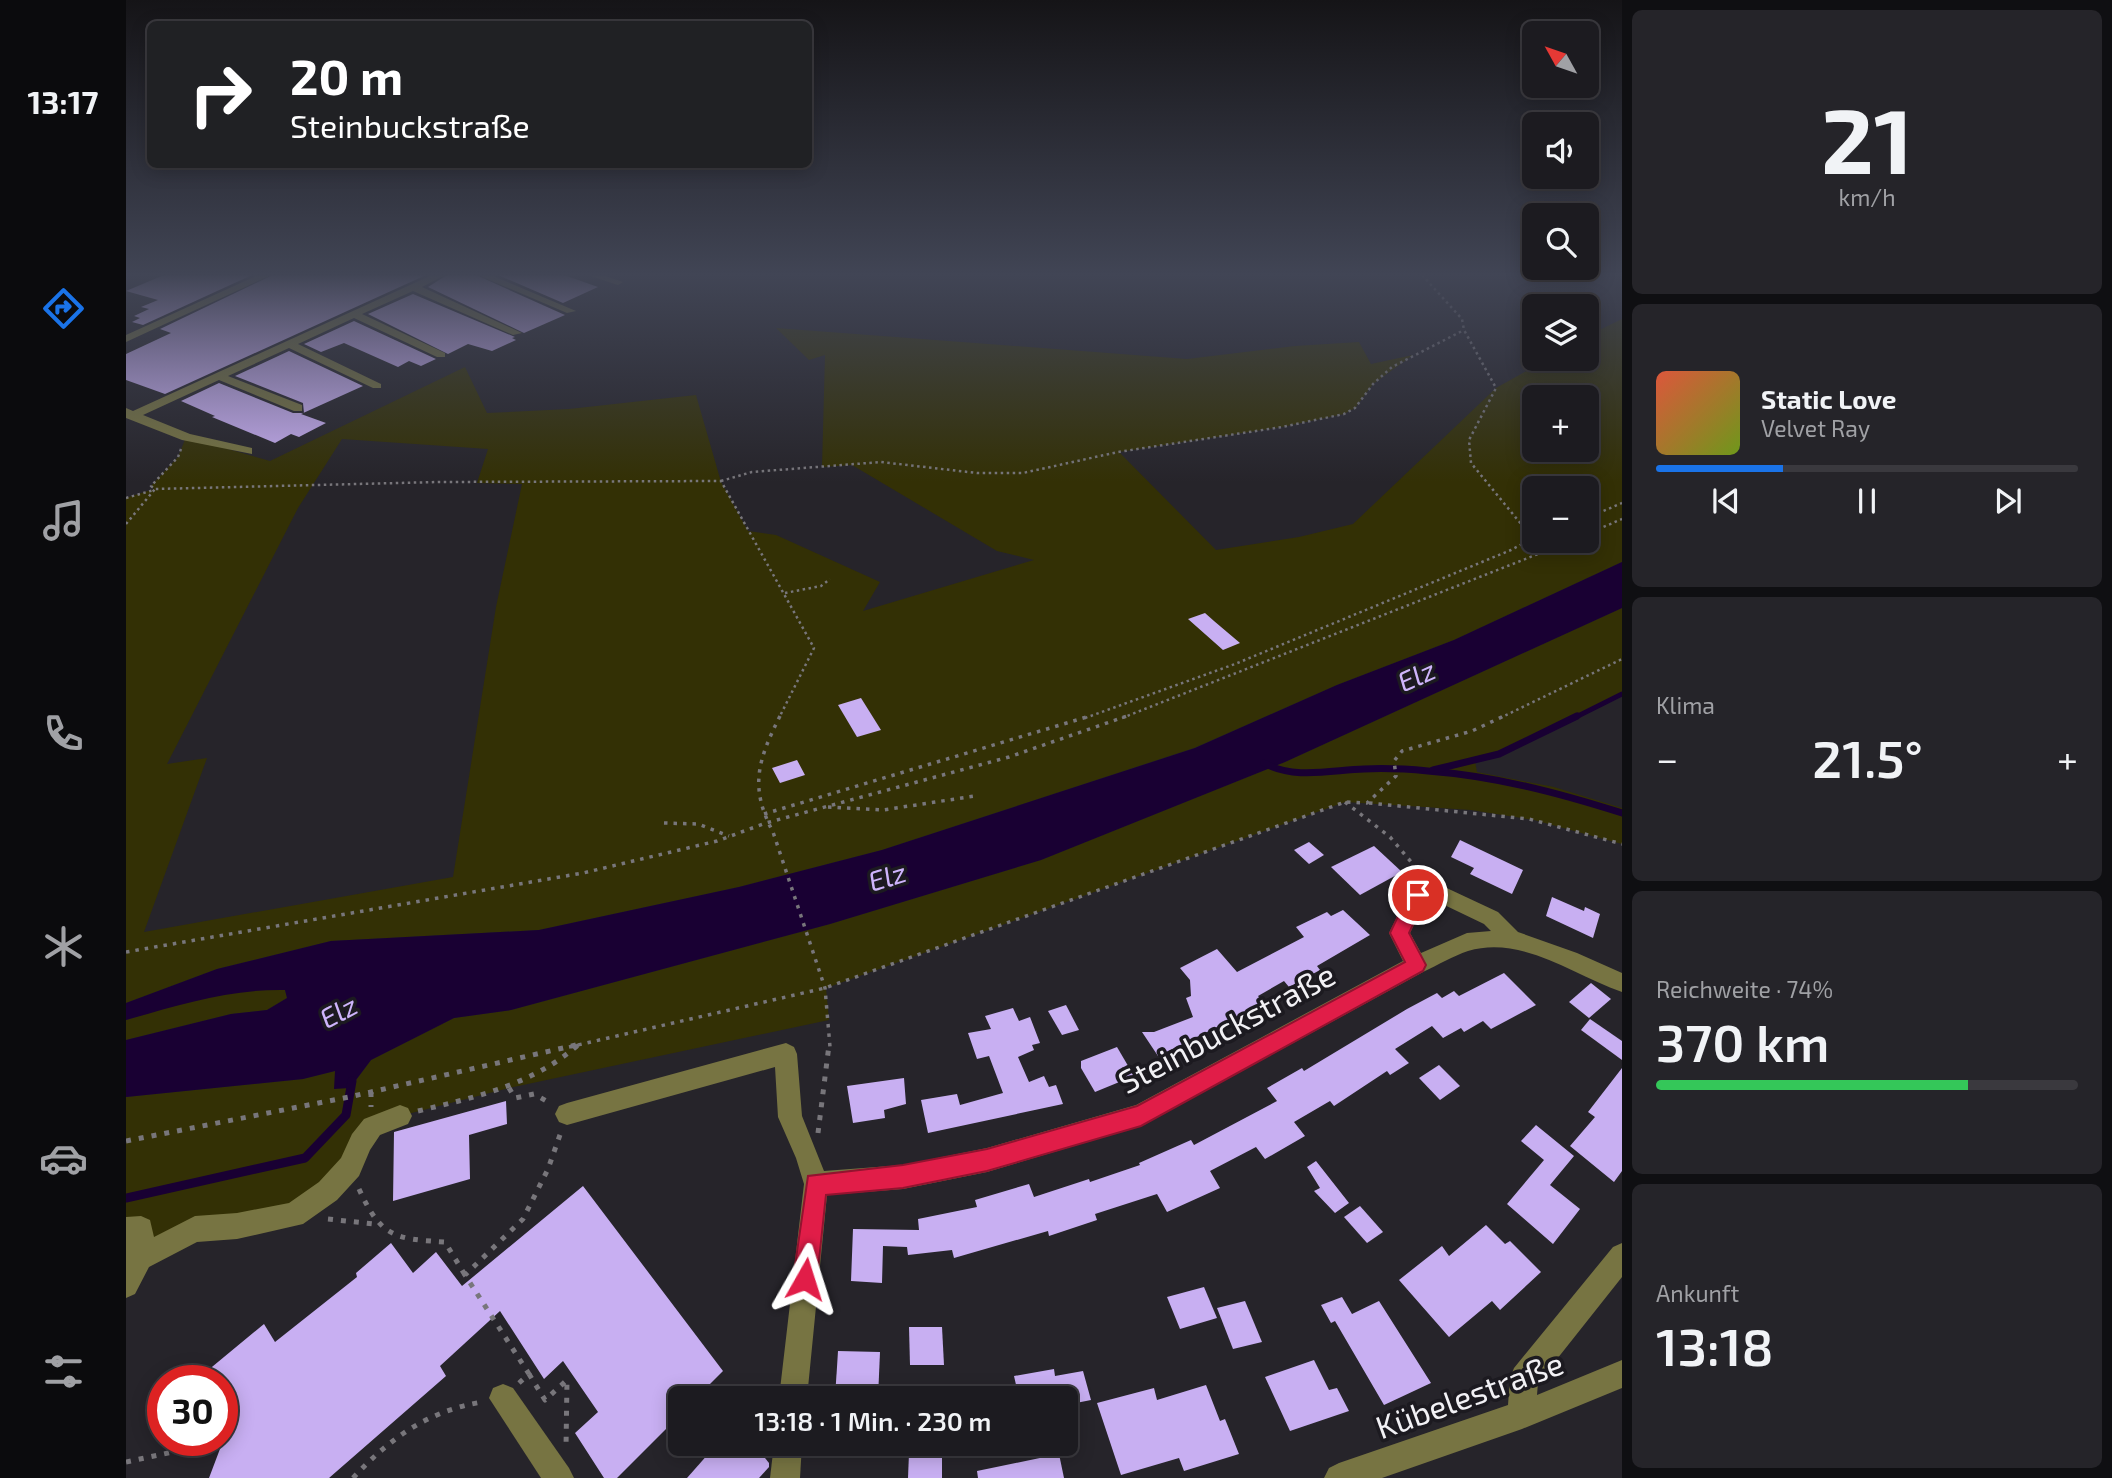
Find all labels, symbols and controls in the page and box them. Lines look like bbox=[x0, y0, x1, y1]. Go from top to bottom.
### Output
north arrow bbox=[1522, 21, 1600, 98]
map controls bbox=[1522, 21, 1599, 553]
text: 20 m bbox=[290, 46, 403, 105]
icon: right bbox=[175, 49, 266, 140]
text: 13:17 bbox=[28, 82, 98, 120]
text: 21 bbox=[1821, 83, 1913, 192]
text: Steinbuckstraße bbox=[290, 106, 530, 144]
button: sound bbox=[1522, 112, 1599, 189]
text: km/h bbox=[1838, 183, 1896, 211]
button: search bbox=[1522, 203, 1599, 280]
icon: directions bbox=[39, 284, 88, 333]
button: layers bbox=[1522, 294, 1599, 371]
text: Static Love bbox=[1761, 383, 1897, 414]
button: + bbox=[1522, 385, 1599, 462]
text: Velvet Ray bbox=[1761, 414, 1870, 442]
button: − bbox=[1522, 476, 1599, 553]
icon: previous bbox=[1707, 482, 1745, 520]
icon: pause bbox=[1848, 482, 1886, 520]
icon: next bbox=[1989, 482, 2027, 520]
icon: music bbox=[39, 496, 88, 545]
water label: Elz bbox=[1392, 652, 1440, 698]
text: Klima bbox=[1656, 691, 1715, 719]
icon: phone bbox=[39, 709, 88, 758]
text: 21.5° bbox=[1812, 726, 1923, 788]
text: − bbox=[1656, 735, 1678, 781]
text: + bbox=[2057, 735, 2078, 781]
water label: Elz bbox=[864, 854, 910, 898]
pin bbox=[1388, 865, 1448, 925]
icon: arrive bbox=[1399, 876, 1437, 914]
icon: climate bbox=[39, 922, 88, 971]
street label: Steinbuckstraße bbox=[1111, 954, 1341, 1100]
text: Reichweite · 74% bbox=[1656, 975, 1833, 1003]
water label: Elz bbox=[313, 987, 363, 1035]
text: 370 km bbox=[1656, 1010, 1830, 1072]
icon: car bbox=[39, 1134, 88, 1183]
position arrow bbox=[768, 1242, 842, 1316]
text: Ankunft bbox=[1656, 1279, 1739, 1307]
text: 13:18 bbox=[1656, 1314, 1774, 1376]
street label: Kübelestraße bbox=[1370, 1342, 1568, 1446]
icon: filters bbox=[39, 1347, 88, 1396]
speed limit sign: 30 bbox=[147, 1365, 238, 1456]
text: 13:18 · 1 Min. · 230 m bbox=[755, 1405, 991, 1436]

